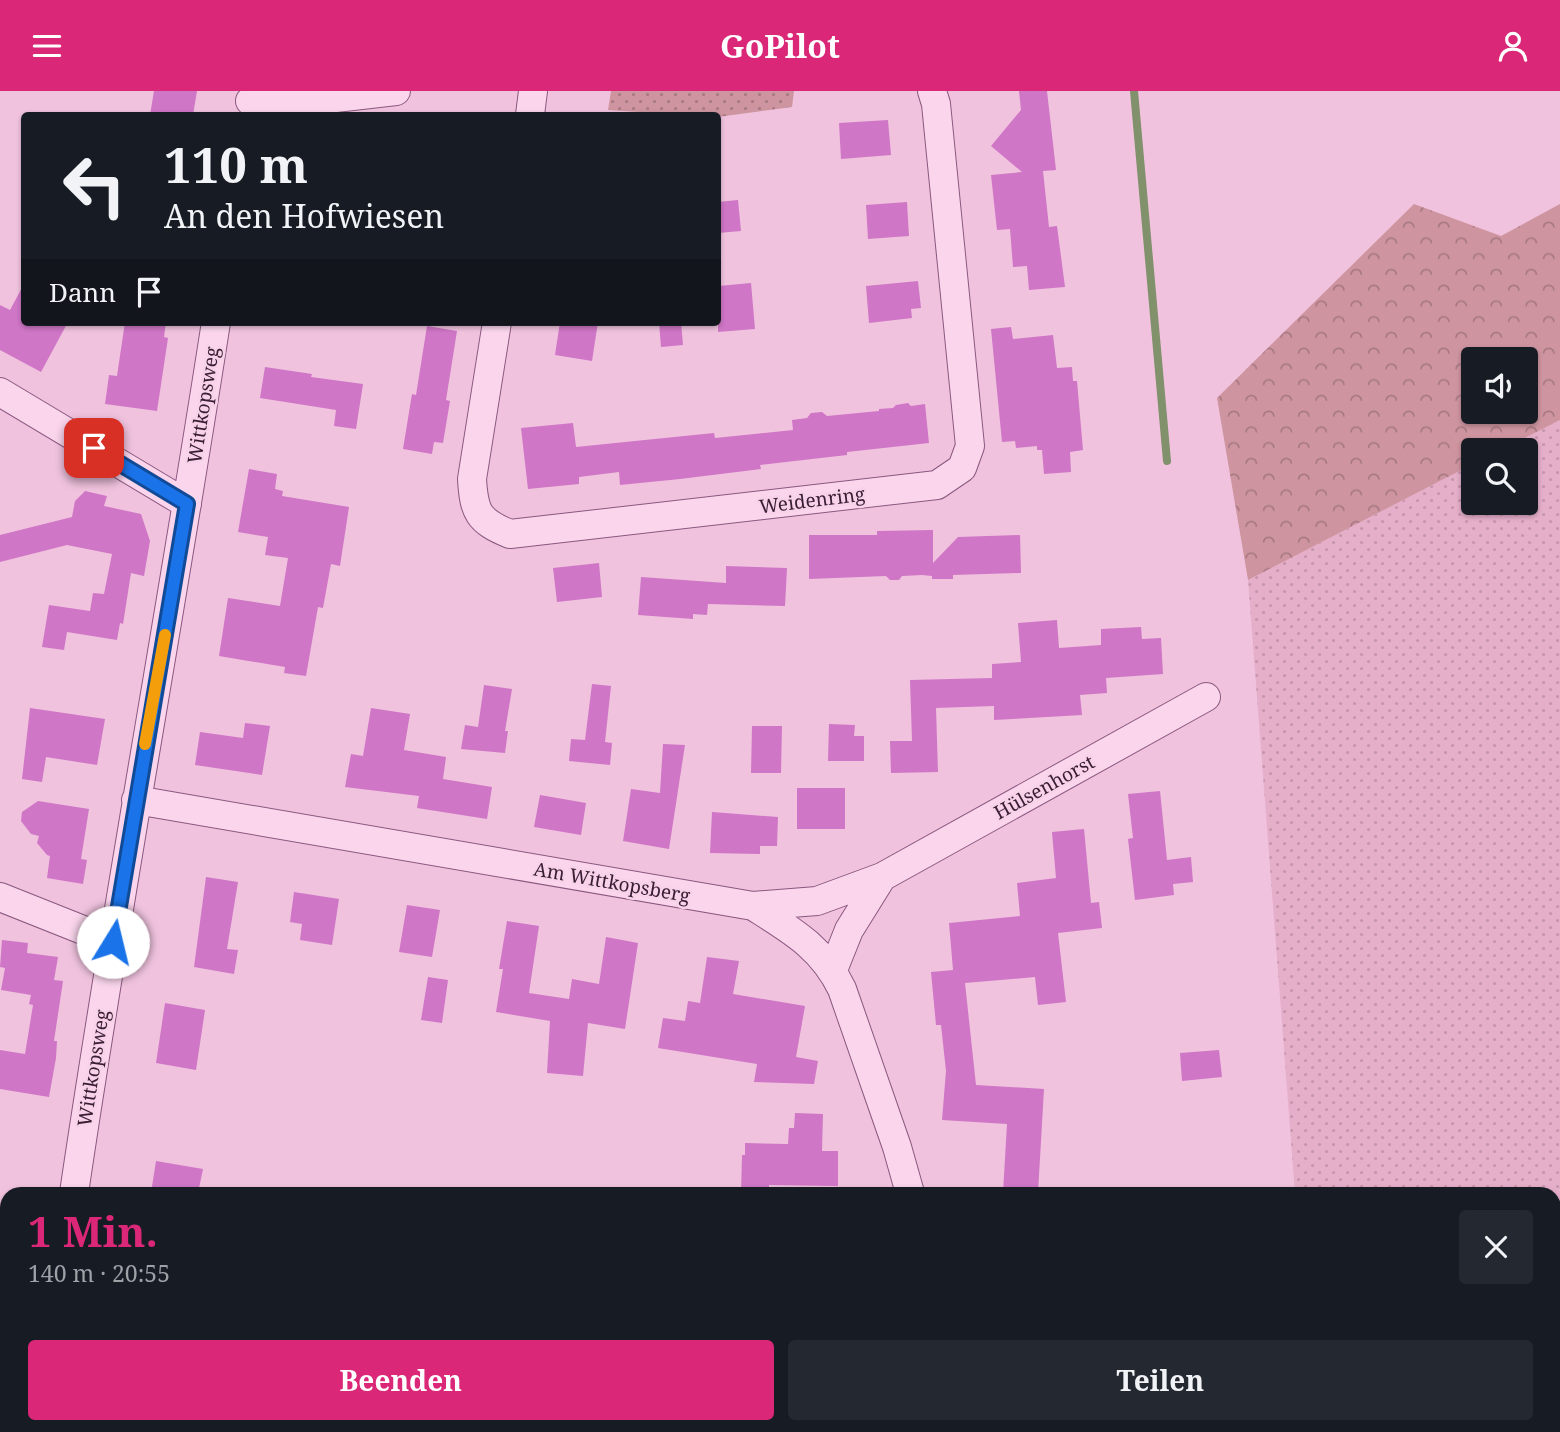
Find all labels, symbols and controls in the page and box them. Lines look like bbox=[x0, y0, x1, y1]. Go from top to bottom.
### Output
text: GoPilot bbox=[720, 24, 840, 67]
icon: menu bbox=[28, 27, 66, 65]
icon: person bbox=[1494, 27, 1532, 65]
text: 110 m bbox=[164, 131, 308, 197]
icon: left bbox=[49, 140, 140, 231]
text: An den Hofwiesen bbox=[164, 194, 444, 237]
icon: arrive bbox=[130, 273, 168, 311]
text: Dann bbox=[49, 274, 116, 310]
street label: Wittkopsweg bbox=[181, 345, 225, 465]
map controls bbox=[1461, 347, 1538, 515]
button: sound bbox=[1461, 347, 1538, 424]
pin bbox=[64, 418, 124, 478]
icon: arrive bbox=[75, 429, 113, 467]
button: search bbox=[1461, 438, 1538, 515]
street label: Weidenring bbox=[758, 481, 866, 519]
street label: Hülsenhorst bbox=[989, 749, 1099, 825]
street label: Am Wittkopsberg bbox=[532, 855, 692, 909]
position arrow bbox=[76, 905, 150, 979]
street label: Wittkopsweg bbox=[71, 1008, 115, 1128]
text: 1 Min. bbox=[28, 1202, 158, 1259]
button: close bbox=[1459, 1210, 1533, 1284]
text: 140 m · 20:55 bbox=[28, 1257, 170, 1289]
button: Beenden bbox=[28, 1340, 774, 1420]
button: Teilen bbox=[788, 1340, 1533, 1420]

